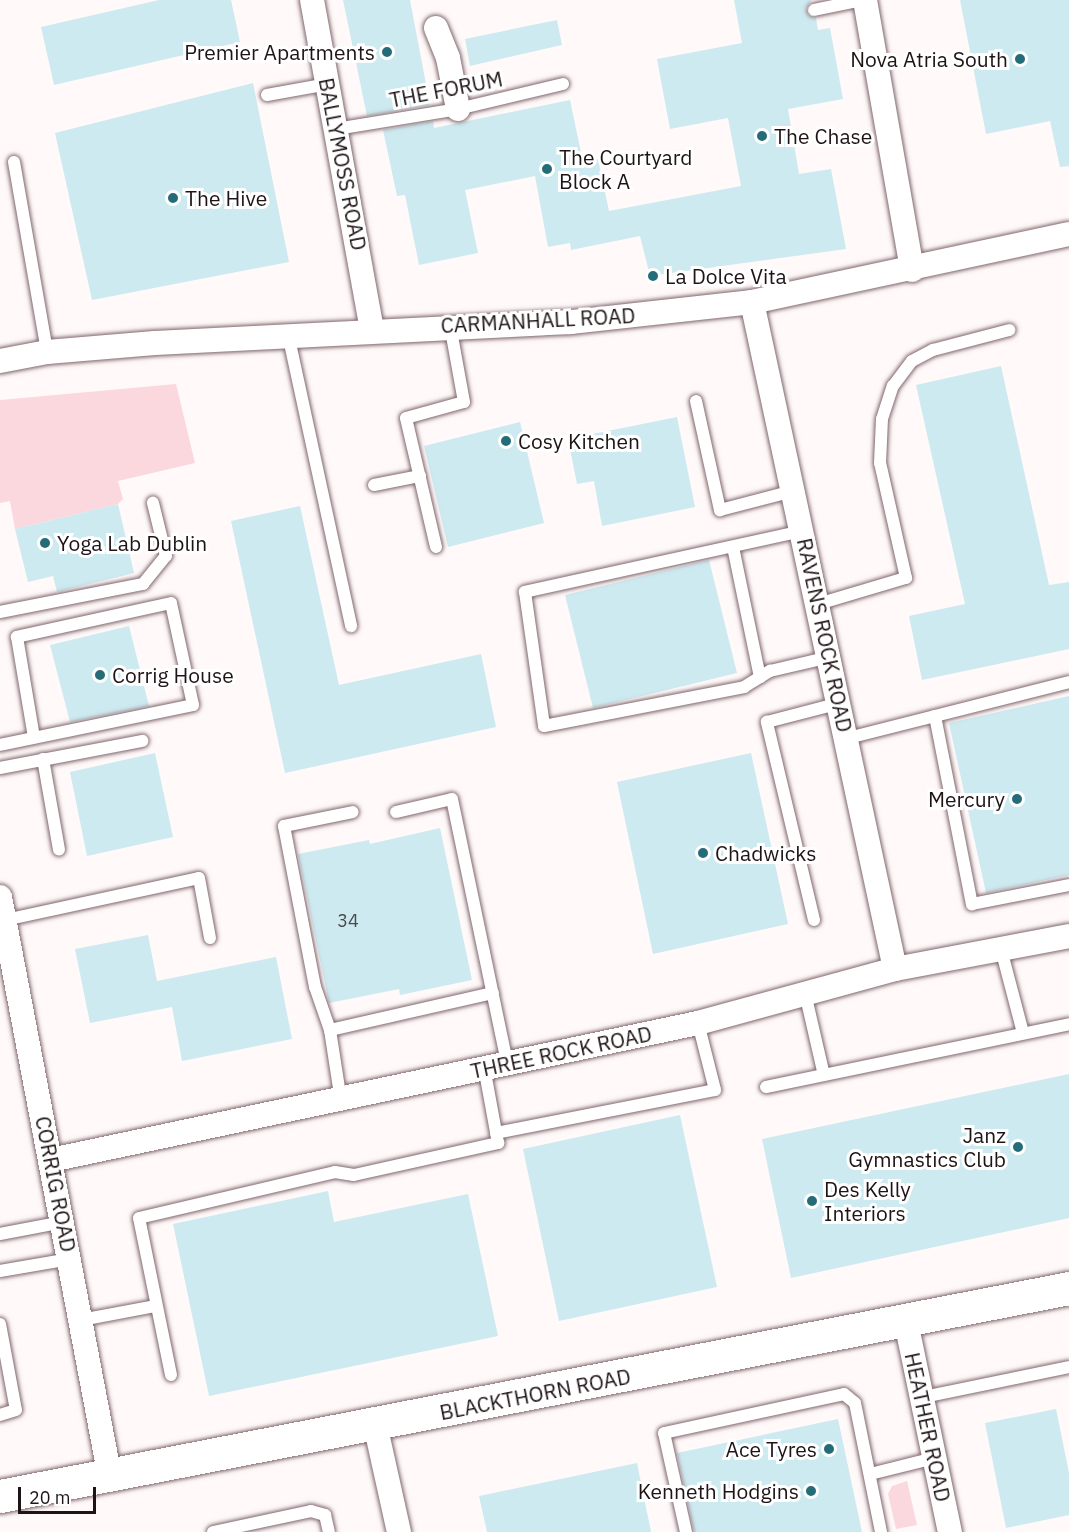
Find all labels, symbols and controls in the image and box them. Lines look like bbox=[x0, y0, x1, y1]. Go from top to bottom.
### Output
place label: Premier Apartments bbox=[184, 39, 375, 65]
marker: Premier Apartments bbox=[380, 45, 394, 59]
place label: Nova Atria South bbox=[850, 46, 1008, 72]
marker: Nova Atria South bbox=[1013, 52, 1027, 66]
street label: THE FORUM bbox=[387, 66, 505, 112]
street label: BALLYMOSS ROAD bbox=[314, 76, 372, 252]
place label: The Chase bbox=[774, 123, 872, 149]
marker: The Chase bbox=[755, 129, 769, 143]
place label: The Courtyard Block A bbox=[559, 144, 692, 194]
marker: The Courtyard Block A bbox=[540, 162, 554, 176]
place label: The Hive bbox=[185, 185, 267, 211]
marker: The Hive bbox=[166, 191, 180, 205]
place label: La Dolce Vita bbox=[665, 263, 787, 289]
marker: La Dolce Vita bbox=[646, 269, 660, 283]
street label: CARMANHALL ROAD bbox=[440, 302, 636, 338]
place label: Cosy Kitchen bbox=[518, 428, 640, 454]
marker: Cosy Kitchen bbox=[499, 434, 513, 448]
place label: Yoga Lab Dublin bbox=[57, 530, 207, 556]
marker: Yoga Lab Dublin bbox=[38, 536, 52, 550]
street label: RAVENS ROCK ROAD bbox=[792, 536, 858, 734]
place label: Corrig House bbox=[112, 662, 234, 688]
marker: Corrig House bbox=[93, 668, 107, 682]
place label: Mercury bbox=[928, 786, 1005, 812]
marker: Mercury bbox=[1010, 792, 1024, 806]
place label: Chadwicks bbox=[715, 840, 816, 866]
marker: Chadwicks bbox=[696, 846, 710, 860]
house number: 34 bbox=[337, 910, 359, 932]
street label: THREE ROCK ROAD bbox=[468, 1020, 654, 1084]
street label: CORRIG ROAD bbox=[30, 1114, 82, 1254]
place label: Janz Gymnastics Club bbox=[848, 1122, 1006, 1172]
marker: Janz Gymnastics Club bbox=[1011, 1140, 1025, 1154]
place label: Des Kelly Interiors bbox=[824, 1176, 911, 1226]
marker: Des Kelly Interiors bbox=[805, 1194, 819, 1208]
street label: HEATHER ROAD bbox=[900, 1350, 956, 1504]
street label: BLACKTHORN ROAD bbox=[437, 1363, 633, 1425]
place label: Ace Tyres bbox=[726, 1436, 817, 1462]
marker: Ace Tyres bbox=[822, 1442, 836, 1456]
scale bar bbox=[21, 1475, 99, 1513]
place label: Kenneth Hodgins bbox=[638, 1478, 799, 1504]
marker: Kenneth Hodgins bbox=[804, 1484, 818, 1498]
text: 20 m bbox=[29, 1486, 71, 1509]

